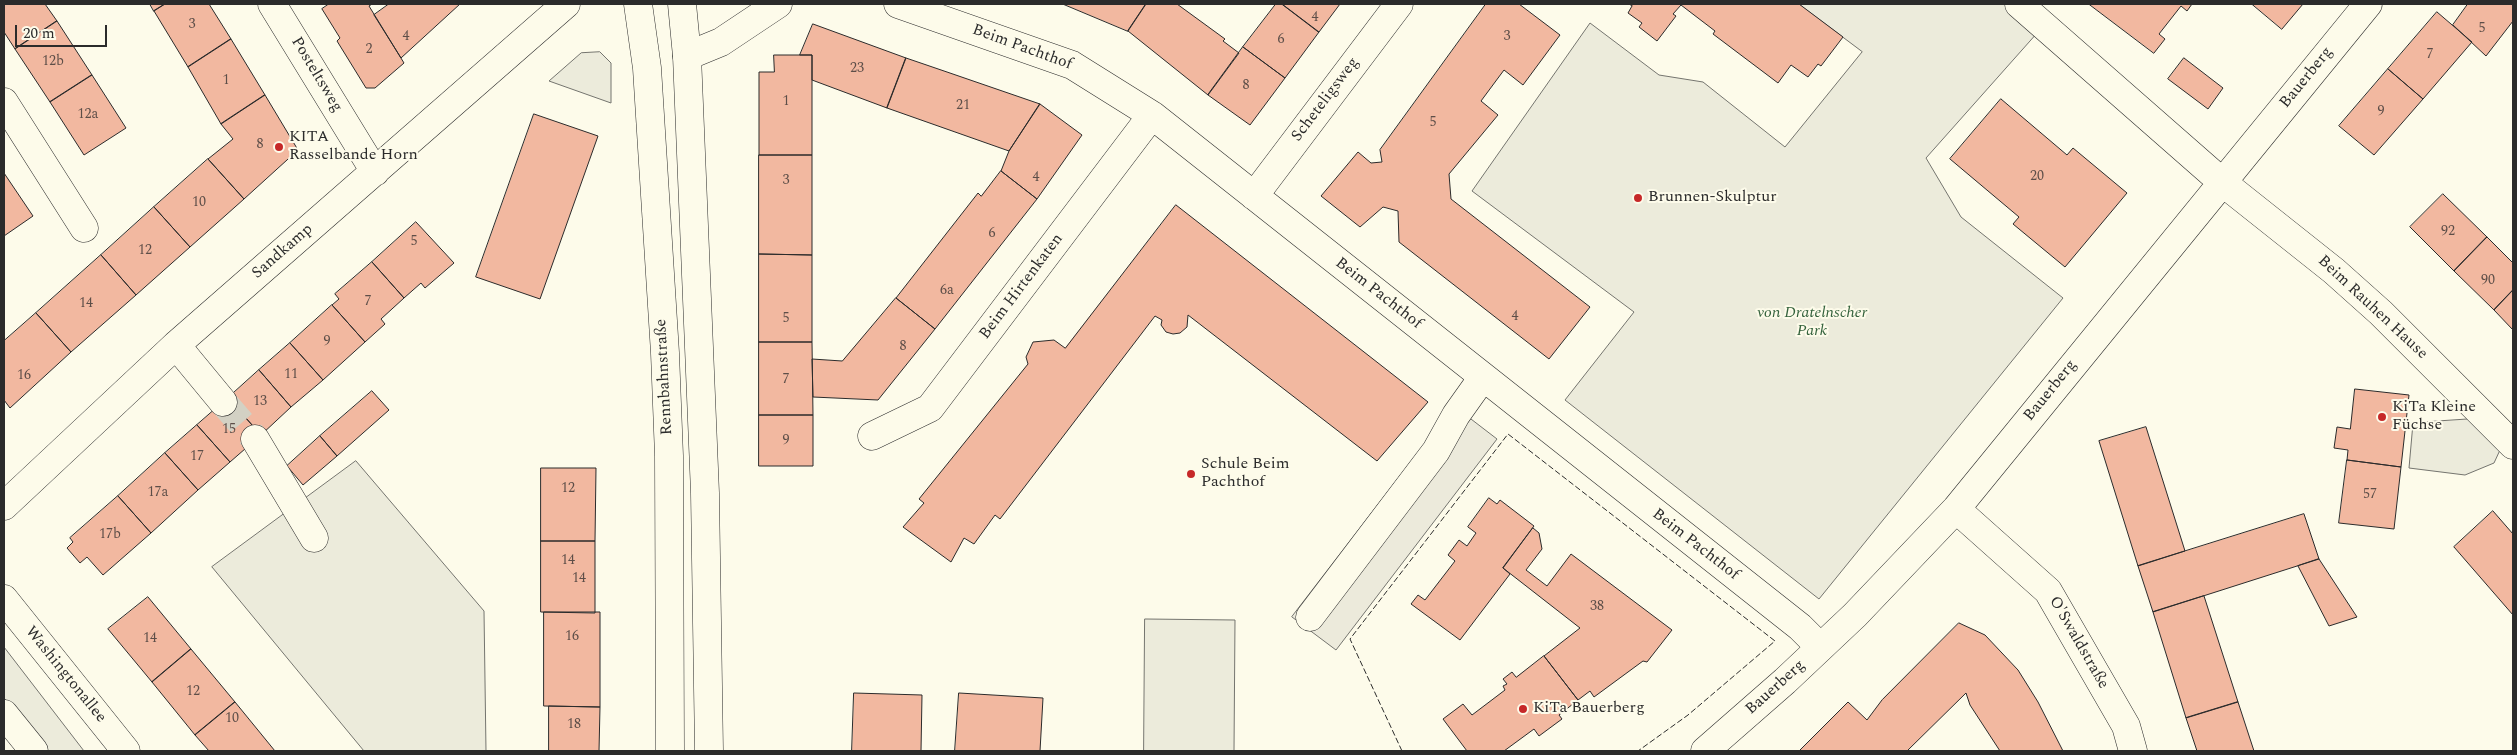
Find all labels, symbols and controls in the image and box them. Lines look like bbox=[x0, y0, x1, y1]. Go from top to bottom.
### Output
house number: 4 bbox=[1312, 10, 1318, 26]
scale bar bbox=[18, 15, 110, 47]
house number: 3 bbox=[189, 17, 195, 33]
street label: Beim Pachthof bbox=[969, 21, 1075, 75]
house number: 5 bbox=[2479, 21, 2485, 37]
text: 20 m bbox=[23, 22, 55, 45]
house number: 4 bbox=[403, 29, 409, 45]
house number: 3 bbox=[1504, 29, 1510, 45]
house number: 6 bbox=[1278, 32, 1284, 48]
street label: Posteltsweg bbox=[286, 34, 346, 116]
house number: 2 bbox=[366, 42, 372, 58]
street label: Bauerberg bbox=[2276, 43, 2338, 113]
house number: 7 bbox=[2427, 47, 2433, 63]
house number: 12b bbox=[42, 54, 64, 70]
street label: Scheteligsweg bbox=[1288, 54, 1364, 146]
house number: 23 bbox=[850, 61, 864, 77]
house number: 1 bbox=[223, 73, 229, 89]
house number: 8 bbox=[1243, 78, 1249, 94]
house number: 1 bbox=[783, 94, 789, 110]
house number: 21 bbox=[956, 98, 970, 114]
house number: 9 bbox=[2378, 104, 2384, 120]
house number: 12a bbox=[78, 107, 98, 123]
house number: 5 bbox=[1430, 115, 1436, 131]
place label: KITA Rasselbande Horn bbox=[289, 128, 418, 166]
house number: 8 bbox=[257, 137, 263, 153]
marker: KITA Rasselbande Horn bbox=[273, 141, 285, 153]
house number: 20 bbox=[2030, 169, 2044, 185]
house number: 4 bbox=[1033, 170, 1039, 186]
house number: 3 bbox=[783, 173, 789, 189]
place label: Brunnen-Skulptur bbox=[1648, 188, 1777, 208]
marker: Brunnen-Skulptur bbox=[1632, 192, 1644, 204]
house number: 10 bbox=[192, 195, 206, 211]
street label: Sandkamp bbox=[249, 220, 317, 284]
house number: 92 bbox=[2441, 224, 2455, 240]
house number: 6 bbox=[989, 226, 995, 242]
street label: Beim Hirtenkaten bbox=[976, 230, 1068, 344]
house number: 5 bbox=[411, 234, 417, 250]
house number: 12 bbox=[138, 243, 152, 259]
street label: Beim Rauhen Hause bbox=[2313, 252, 2431, 364]
street label: Beim Pachthof bbox=[1331, 254, 1425, 334]
house number: 90 bbox=[2481, 273, 2495, 289]
house number: 6a bbox=[940, 283, 954, 299]
house number: 7 bbox=[365, 294, 371, 310]
house number: 14 bbox=[79, 296, 93, 312]
park label: von Dratelnscher Park bbox=[1757, 304, 1867, 342]
house number: 4 bbox=[1512, 309, 1518, 325]
house number: 5 bbox=[783, 311, 789, 327]
street label: Rennbahnstraße bbox=[652, 318, 678, 436]
house number: 9 bbox=[324, 334, 330, 350]
house number: 8 bbox=[900, 339, 906, 355]
street label: Bauerberg bbox=[2020, 356, 2082, 426]
house number: 11 bbox=[284, 367, 298, 383]
house number: 16 bbox=[17, 368, 31, 384]
house number: 7 bbox=[783, 372, 789, 388]
house number: 13 bbox=[253, 394, 267, 410]
place label: KiTa Kleine Füchse bbox=[2392, 398, 2476, 436]
marker: KiTa Kleine Füchse bbox=[2376, 411, 2388, 423]
house number: 15 bbox=[222, 422, 236, 438]
house number: 9 bbox=[783, 433, 789, 449]
house number: 17 bbox=[190, 449, 204, 465]
place label: Schule Beim Pachthof bbox=[1201, 455, 1289, 493]
marker: Schule Beim Pachthof bbox=[1185, 468, 1197, 480]
house number: 12 bbox=[561, 481, 575, 497]
house number: 17a bbox=[148, 485, 168, 501]
house number: 57 bbox=[2363, 487, 2377, 503]
street label: Beim Pachthof bbox=[1648, 505, 1742, 585]
house number: 17b bbox=[99, 527, 121, 543]
house number: 14 bbox=[561, 553, 575, 569]
house number: 14 bbox=[572, 571, 586, 587]
street label: O'Swaldstraße bbox=[2044, 593, 2112, 693]
house number: 38 bbox=[1590, 599, 1604, 615]
street label: Washingtonallee bbox=[20, 623, 110, 727]
house number: 16 bbox=[565, 629, 579, 645]
house number: 14 bbox=[143, 631, 157, 647]
street label: Bauerberg bbox=[1742, 656, 1810, 720]
house number: 12 bbox=[186, 684, 200, 700]
place label: KiTa Bauerberg bbox=[1533, 699, 1645, 719]
marker: KiTa Bauerberg bbox=[1517, 703, 1529, 715]
house number: 10 bbox=[225, 711, 239, 727]
house number: 18 bbox=[567, 717, 581, 733]

